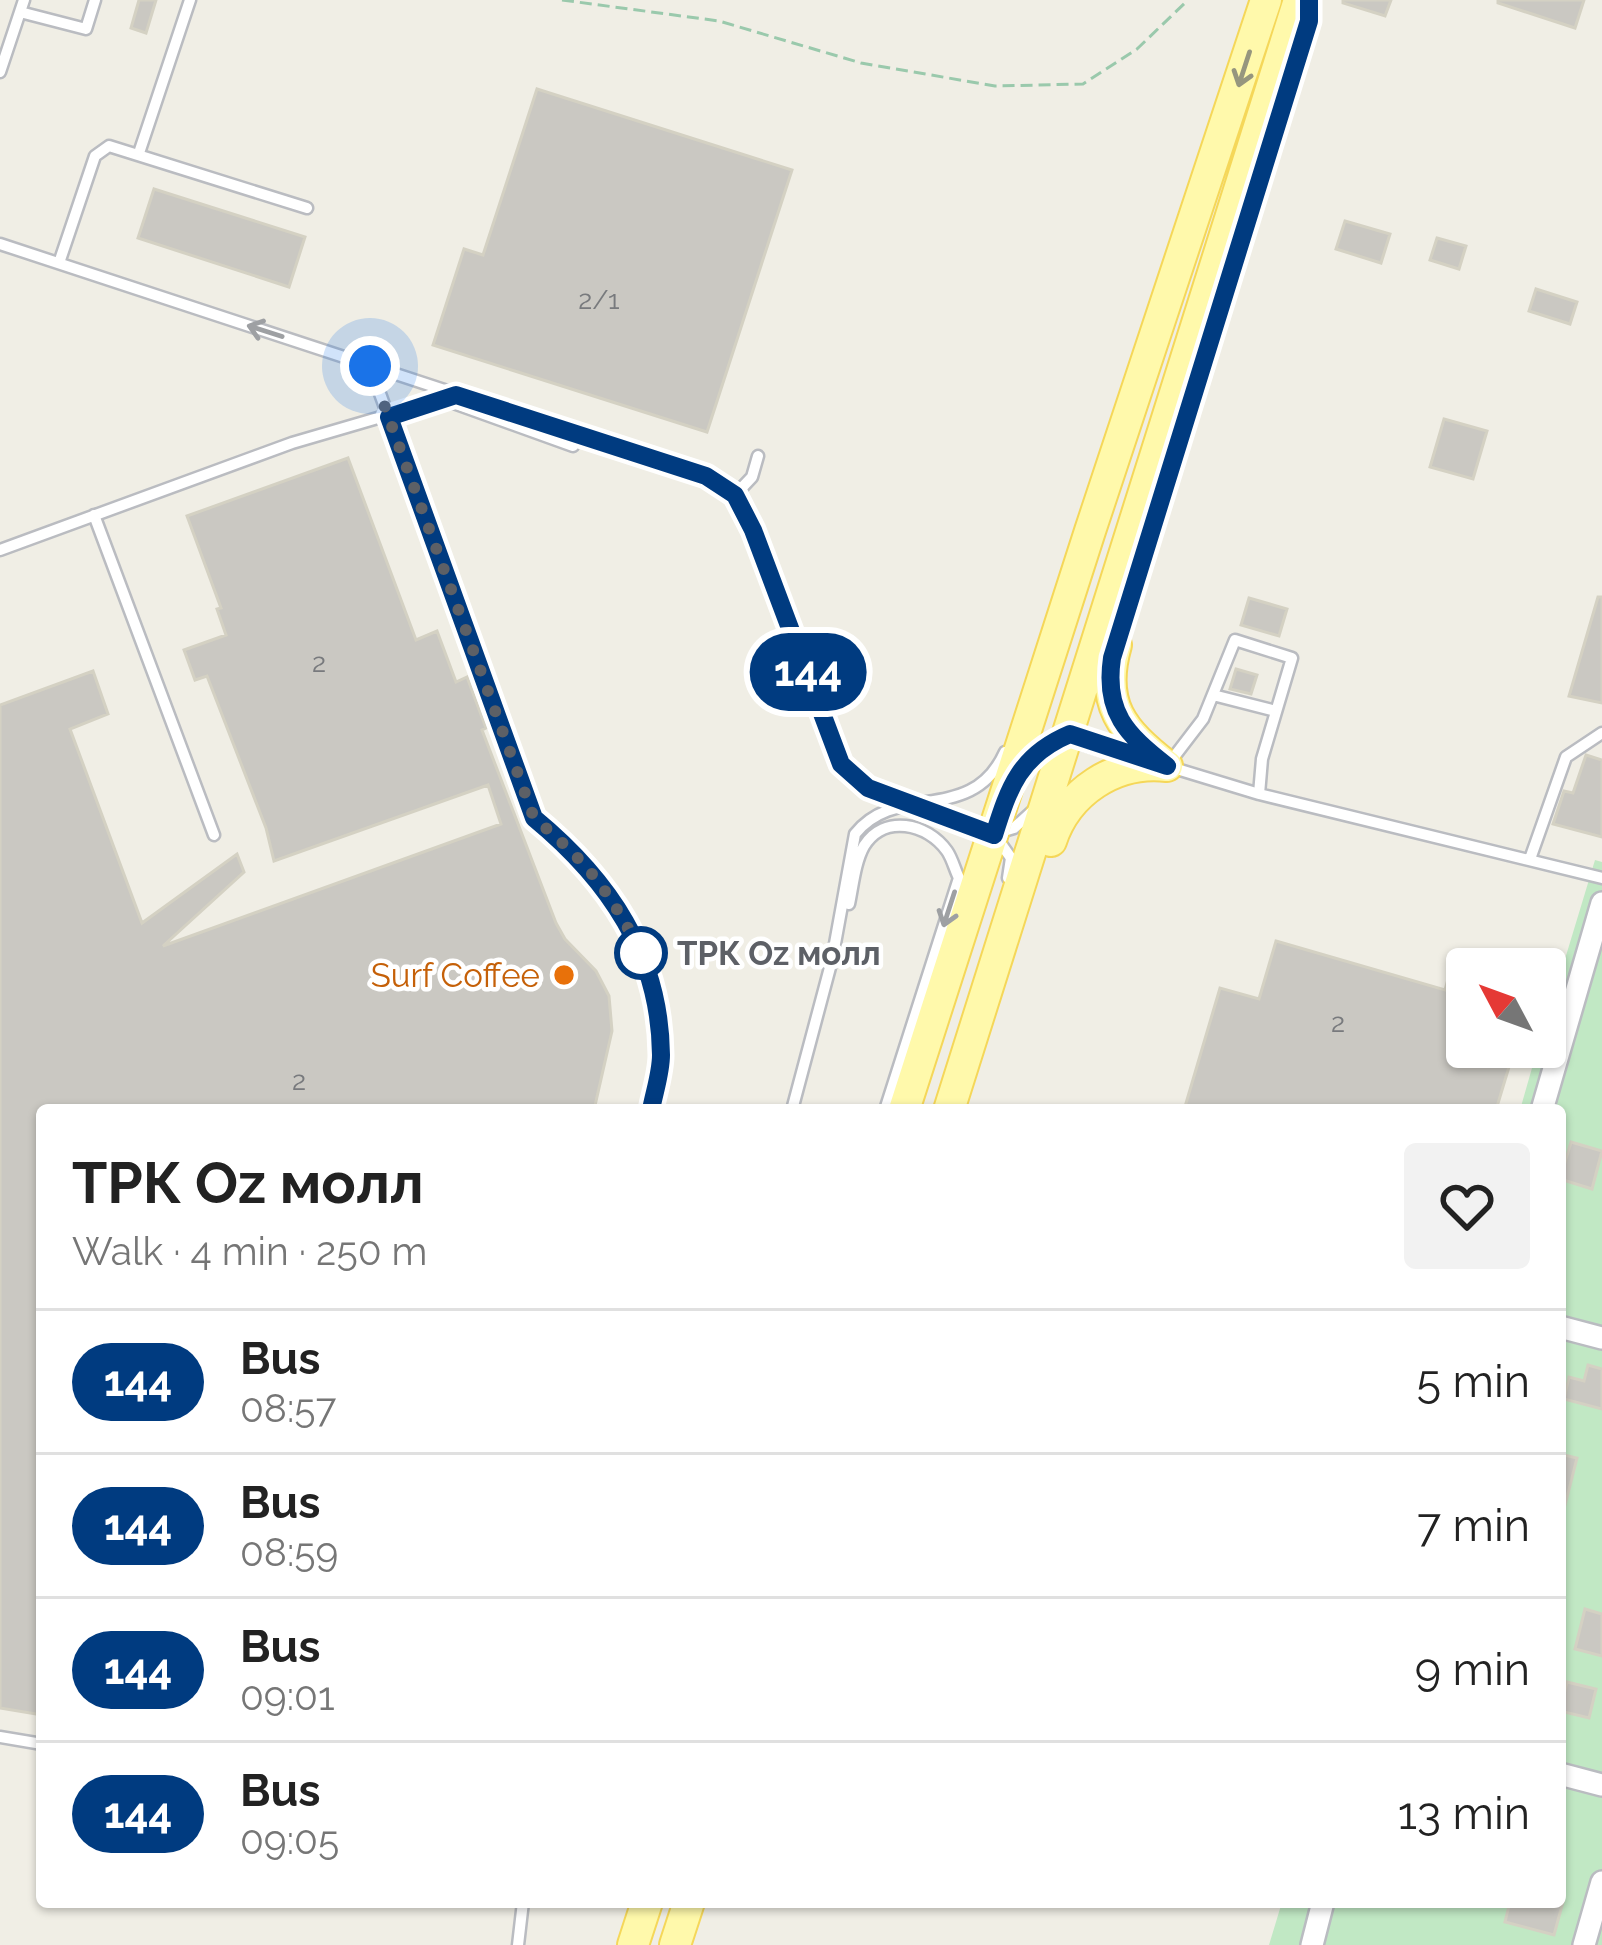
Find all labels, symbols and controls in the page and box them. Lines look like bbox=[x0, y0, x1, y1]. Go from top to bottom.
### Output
one-way arrow bbox=[1231, 49, 1253, 87]
house number: 2/1 bbox=[578, 284, 620, 315]
one-way arrow bbox=[247, 319, 285, 341]
your location bbox=[340, 336, 400, 396]
line badge: 144 bbox=[739, 633, 877, 711]
house number: 2 bbox=[312, 647, 326, 678]
text: 144 bbox=[774, 647, 842, 696]
one-way arrow bbox=[936, 889, 958, 927]
marker: ТРК Oz молл bbox=[616, 928, 666, 978]
place label: ТРК Oz молл bbox=[677, 934, 881, 973]
north arrow bbox=[1446, 948, 1566, 1068]
map controls bbox=[1446, 948, 1566, 1068]
place label: Surf Coffee bbox=[371, 956, 540, 995]
marker: Surf Coffee bbox=[551, 962, 577, 988]
house number: 2 bbox=[1331, 1007, 1345, 1038]
house number: 2 bbox=[292, 1065, 306, 1096]
button: heart bbox=[1404, 1143, 1530, 1269]
text: ТРК Oz молл bbox=[72, 1149, 424, 1216]
text: Walk · 4 min · 250 m bbox=[72, 1228, 427, 1274]
text: Bus bbox=[240, 1332, 321, 1385]
text: 5 min bbox=[1417, 1355, 1530, 1408]
text: 144 bbox=[104, 1357, 172, 1406]
text: 08:57 bbox=[240, 1385, 336, 1431]
text: Bus bbox=[240, 1476, 321, 1529]
text: 7 min bbox=[1417, 1499, 1530, 1552]
text: 144 bbox=[104, 1501, 172, 1550]
text: 08:59 bbox=[240, 1529, 338, 1575]
text: Bus bbox=[240, 1620, 321, 1673]
text: 9 min bbox=[1415, 1643, 1530, 1696]
text: 144 bbox=[104, 1645, 172, 1694]
text: 09:01 bbox=[240, 1673, 335, 1719]
text: Bus bbox=[240, 1764, 321, 1817]
text: 13 min bbox=[1398, 1787, 1530, 1840]
text: 144 bbox=[104, 1789, 172, 1838]
text: 09:05 bbox=[240, 1817, 339, 1863]

